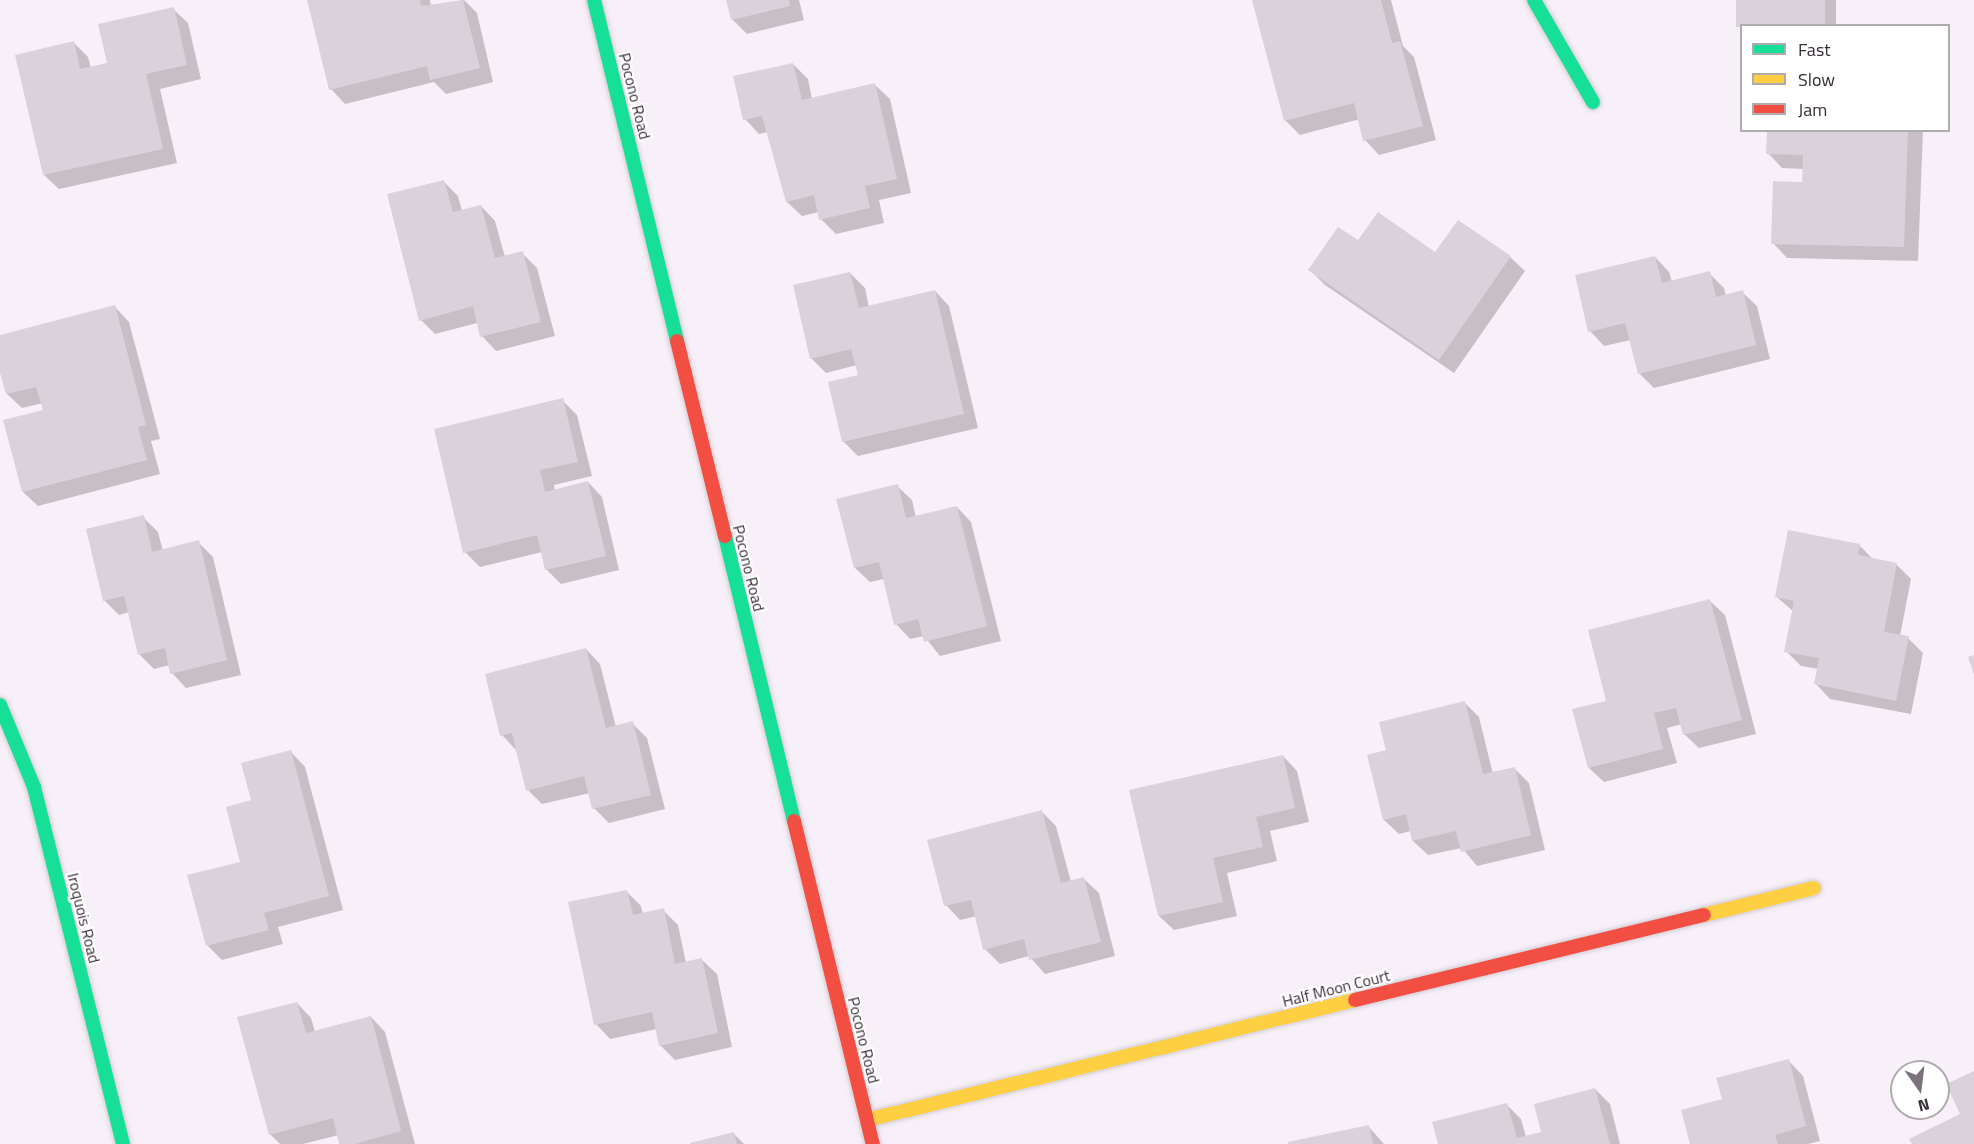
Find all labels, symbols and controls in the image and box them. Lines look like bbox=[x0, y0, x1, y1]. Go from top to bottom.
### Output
legend bbox=[1740, 24, 1950, 132]
text: Fast bbox=[1798, 36, 1831, 63]
street label: Pocono Road bbox=[615, 51, 655, 141]
text: Slow bbox=[1798, 66, 1835, 93]
text: Jam bbox=[1798, 96, 1827, 123]
street label: Pocono Road bbox=[729, 523, 769, 613]
street label: Iroquois Road bbox=[64, 871, 104, 965]
street label: Half Moon Court bbox=[1280, 965, 1392, 1011]
street label: Pocono Road bbox=[844, 995, 884, 1085]
north arrow bbox=[1890, 1060, 1950, 1120]
text: N bbox=[1916, 1093, 1932, 1119]

